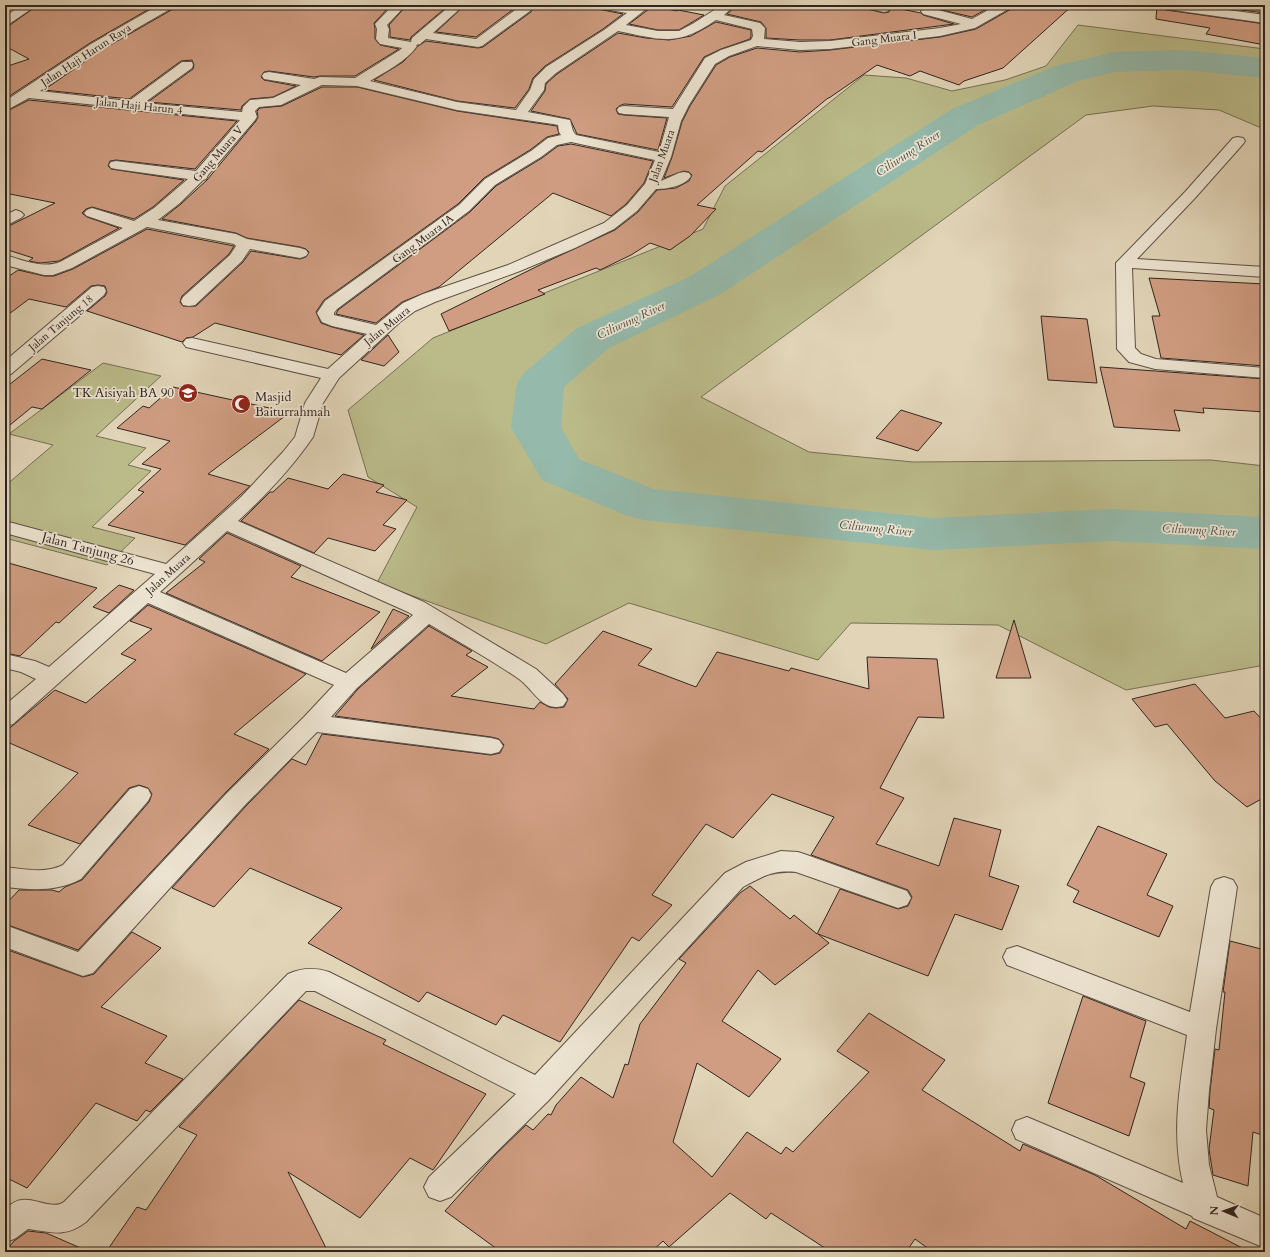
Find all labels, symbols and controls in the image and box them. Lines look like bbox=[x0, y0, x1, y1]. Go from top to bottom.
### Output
street label: Jalan Haji Harun Raya bbox=[36, 20, 134, 91]
street label: Gang Muara I bbox=[851, 28, 918, 50]
street label: Jalan Haji Harun 4 bbox=[93, 94, 183, 118]
street label: Gang Muara V bbox=[189, 122, 247, 185]
water label: Ciliwung River bbox=[873, 126, 944, 180]
street label: Jalan Muara bbox=[645, 127, 679, 186]
street label: Gang Muara IA bbox=[389, 211, 457, 267]
street label: Jalan Tanjung 18 bbox=[24, 292, 96, 356]
water label: Ciliwung River bbox=[594, 297, 669, 343]
street label: Jalan Muara bbox=[359, 303, 413, 350]
school or university icon: TK Aisiyah BA 90 bbox=[177, 382, 199, 404]
place label: TK Aisiyah BA 90 bbox=[72, 384, 174, 402]
place label: Masjid Baiturrahmah bbox=[255, 388, 330, 421]
mosque icon: Masjid Baiturrahmah bbox=[230, 393, 252, 415]
water label: Ciliwung River bbox=[839, 516, 915, 540]
water label: Ciliwung River bbox=[1162, 520, 1237, 540]
street label: Jalan Tanjung 26 bbox=[38, 528, 136, 570]
street label: Jalan Muara bbox=[141, 550, 194, 599]
north arrow bbox=[1204, 1191, 1244, 1231]
text: N bbox=[1207, 1205, 1222, 1216]

